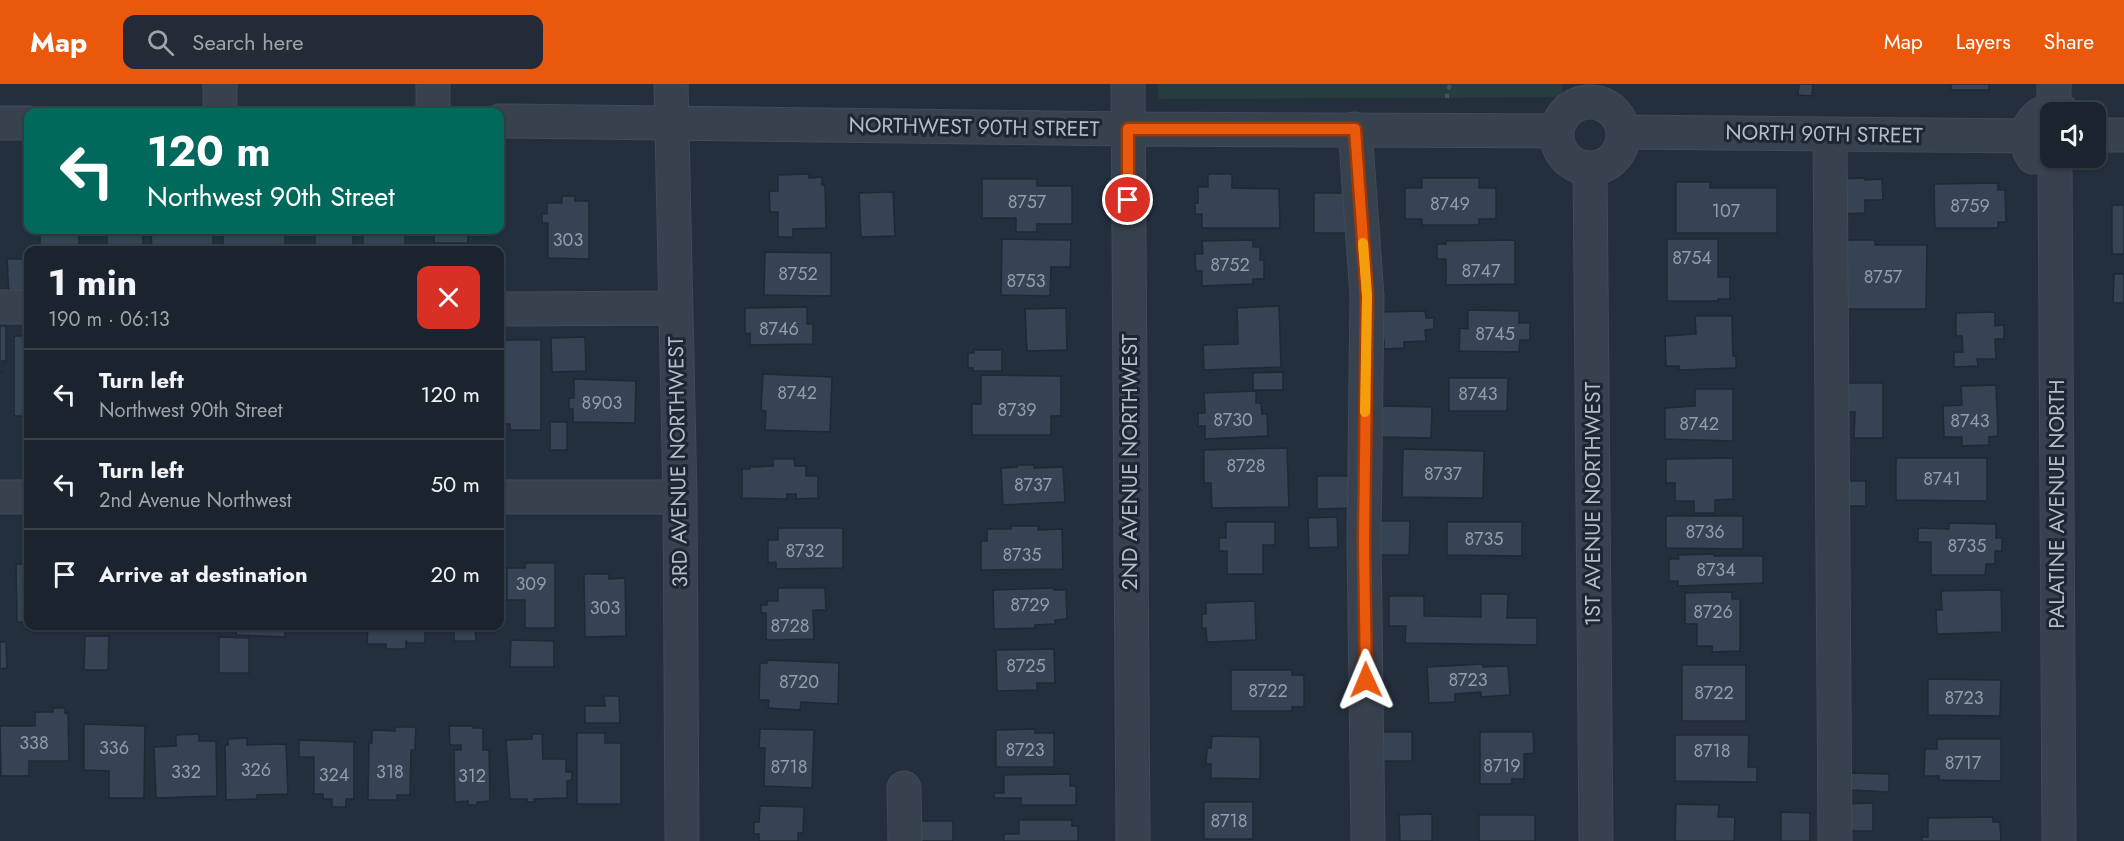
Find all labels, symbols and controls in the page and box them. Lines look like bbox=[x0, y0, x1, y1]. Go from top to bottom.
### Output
search box bbox=[123, 15, 543, 69]
text: Map bbox=[30, 22, 87, 63]
icon: search bbox=[144, 26, 177, 59]
text: Search here bbox=[192, 26, 304, 58]
text: Map bbox=[1884, 27, 1923, 57]
text: Layers bbox=[1956, 27, 2011, 57]
text: Share bbox=[2044, 27, 2094, 57]
map controls bbox=[2040, 102, 2106, 168]
button: sound bbox=[2040, 102, 2106, 168]
street label: NORTHWEST 90TH STREET bbox=[848, 110, 1100, 144]
street label: NORTH 90TH STREET bbox=[1725, 117, 1923, 151]
text: 120 m bbox=[147, 121, 271, 182]
icon: left bbox=[48, 132, 126, 210]
pin bbox=[1102, 174, 1153, 225]
text: Northwest 90th Street bbox=[147, 177, 395, 216]
icon: arrive bbox=[1111, 183, 1144, 216]
house number: 8757 bbox=[1008, 189, 1047, 215]
house number: 8749 bbox=[1430, 191, 1470, 217]
house number: 8759 bbox=[1950, 193, 1990, 219]
house number: 107 bbox=[1712, 198, 1741, 224]
house number: 303 bbox=[553, 227, 583, 253]
house number: 8754 bbox=[1672, 245, 1712, 271]
house number: 8752 bbox=[1210, 252, 1250, 278]
text: 1 min bbox=[48, 256, 137, 308]
house number: 8747 bbox=[1462, 258, 1501, 284]
house number: 8752 bbox=[778, 261, 818, 287]
house number: 8757 bbox=[1864, 264, 1903, 290]
button: close bbox=[417, 266, 480, 329]
house number: 8753 bbox=[1007, 268, 1046, 294]
text: 190 m · 06:13 bbox=[48, 305, 170, 334]
house number: 8746 bbox=[759, 316, 799, 342]
house number: 8745 bbox=[1475, 321, 1515, 347]
street label: 2ND AVENUE NORTHWEST bbox=[1115, 334, 1145, 590]
street label: 3RD AVENUE NORTHWEST bbox=[661, 336, 695, 588]
text: Turn left bbox=[99, 364, 184, 396]
icon: left bbox=[48, 378, 81, 411]
text: 120 m bbox=[421, 378, 480, 410]
street label: PALATINE AVENUE NORTH bbox=[2042, 379, 2072, 629]
house number: 8742 bbox=[777, 380, 817, 406]
house number: 8743 bbox=[1458, 381, 1498, 407]
street label: 1ST AVENUE NORTHWEST bbox=[1578, 382, 1608, 626]
house number: 8903 bbox=[582, 390, 623, 416]
text: Northwest 90th Street bbox=[99, 396, 282, 425]
house number: 8739 bbox=[997, 397, 1037, 423]
house number: 8730 bbox=[1213, 407, 1253, 433]
house number: 8743 bbox=[1950, 408, 1990, 434]
house number: 8742 bbox=[1679, 411, 1719, 437]
house number: 8728 bbox=[1226, 453, 1266, 479]
text: Turn left bbox=[99, 454, 184, 486]
house number: 8737 bbox=[1424, 461, 1463, 487]
house number: 8741 bbox=[1923, 466, 1961, 492]
icon: left bbox=[48, 468, 81, 501]
text: 50 m bbox=[431, 468, 480, 500]
house number: 8737 bbox=[1014, 472, 1053, 498]
text: 2nd Avenue Northwest bbox=[99, 486, 292, 515]
house number: 8736 bbox=[1685, 519, 1725, 545]
house number: 8735 bbox=[1465, 526, 1504, 552]
house number: 8735 bbox=[1948, 533, 1987, 559]
house number: 8732 bbox=[785, 538, 825, 564]
house number: 8735 bbox=[1003, 542, 1042, 568]
house number: 8734 bbox=[1696, 557, 1736, 583]
icon: arrive bbox=[48, 558, 81, 591]
text: Arrive at destination bbox=[99, 558, 308, 590]
text: 20 m bbox=[431, 558, 480, 590]
house number: 309 bbox=[516, 571, 547, 597]
house number: 8729 bbox=[1010, 592, 1050, 618]
house number: 303 bbox=[590, 595, 620, 621]
house number: 8726 bbox=[1693, 599, 1733, 625]
house number: 8728 bbox=[770, 613, 810, 639]
position arrow bbox=[1334, 648, 1398, 712]
house number: 8725 bbox=[1006, 653, 1046, 679]
house number: 8723 bbox=[1448, 667, 1488, 693]
house number: 8720 bbox=[779, 669, 819, 695]
house number: 8722 bbox=[1248, 678, 1288, 704]
house number: 8722 bbox=[1694, 680, 1734, 706]
house number: 8723 bbox=[1944, 685, 1984, 711]
house number: 338 bbox=[19, 730, 49, 756]
house number: 336 bbox=[99, 735, 129, 761]
house number: 8723 bbox=[1005, 737, 1045, 763]
house number: 8718 bbox=[1694, 738, 1730, 764]
house number: 8717 bbox=[1945, 750, 1982, 776]
house number: 8719 bbox=[1483, 753, 1521, 779]
house number: 8718 bbox=[771, 754, 807, 780]
house number: 326 bbox=[241, 757, 271, 783]
house number: 332 bbox=[171, 759, 201, 785]
house number: 318 bbox=[376, 759, 404, 785]
house number: 324 bbox=[319, 762, 349, 788]
house number: 312 bbox=[458, 763, 486, 789]
house number: 8718 bbox=[1211, 808, 1247, 834]

